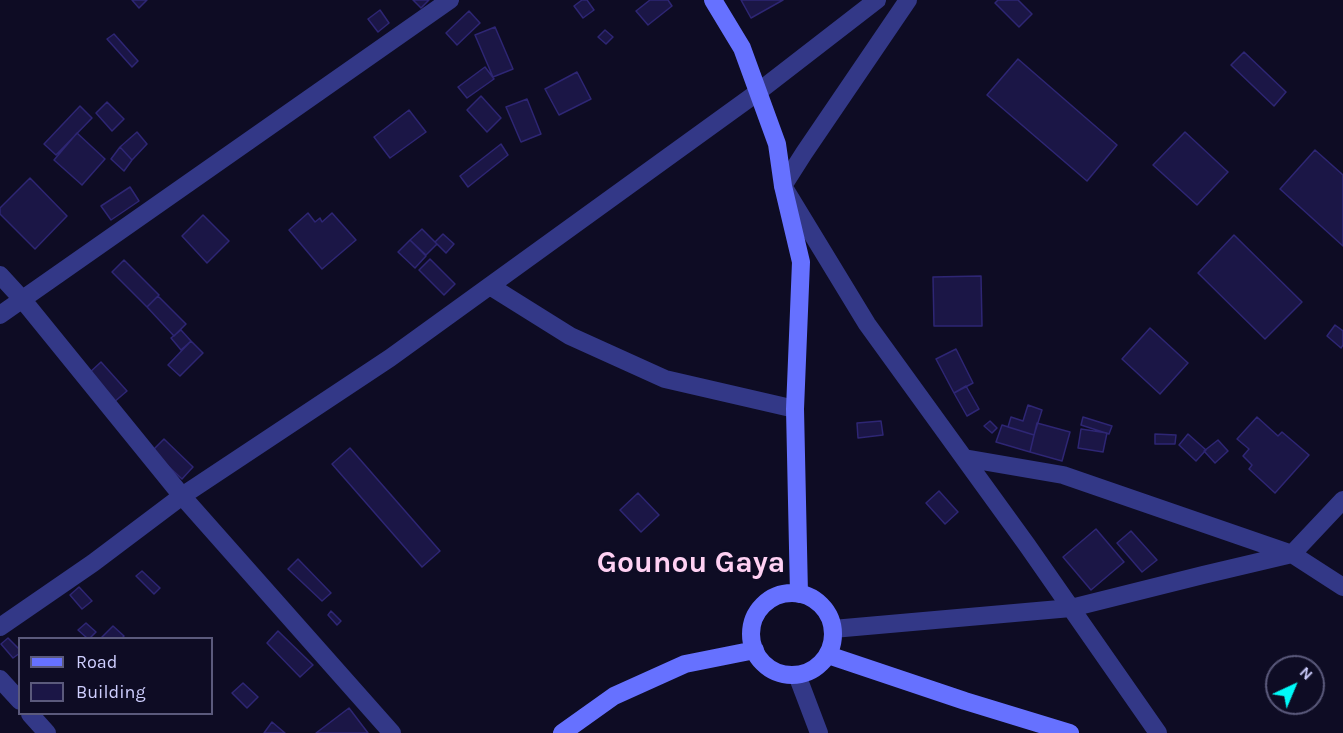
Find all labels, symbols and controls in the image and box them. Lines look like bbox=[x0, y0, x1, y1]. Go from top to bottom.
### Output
district label: Gounou Gaya bbox=[597, 545, 785, 581]
legend bbox=[18, 637, 213, 715]
text: Road bbox=[76, 651, 117, 673]
north arrow bbox=[1265, 655, 1325, 715]
text: N bbox=[1296, 662, 1317, 684]
text: Building bbox=[76, 681, 146, 703]

